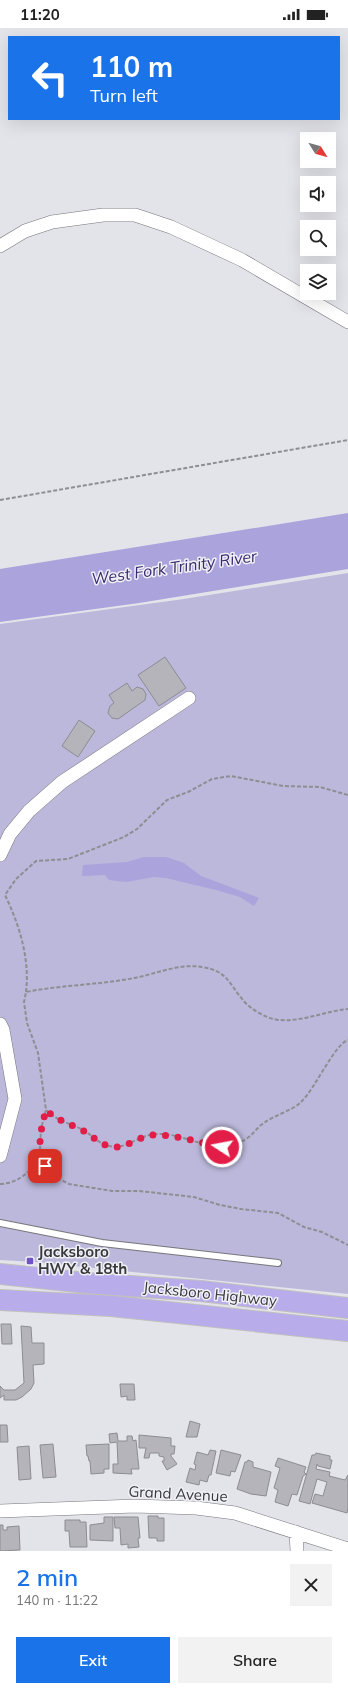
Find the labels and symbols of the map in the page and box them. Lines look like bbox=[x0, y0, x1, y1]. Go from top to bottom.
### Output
north arrow bbox=[300, 132, 336, 168]
water label: West Fork Trinity River bbox=[90, 545, 259, 588]
position arrow bbox=[201, 1126, 243, 1168]
pin bbox=[28, 1149, 62, 1183]
place label: Jacksboro HWY & 18th bbox=[38, 1242, 127, 1278]
marker: Jacksboro HWY & 18th bbox=[25, 1256, 35, 1266]
street label: Jacksboro Highway bbox=[142, 1277, 278, 1310]
street label: Grand Avenue bbox=[128, 1481, 228, 1506]

